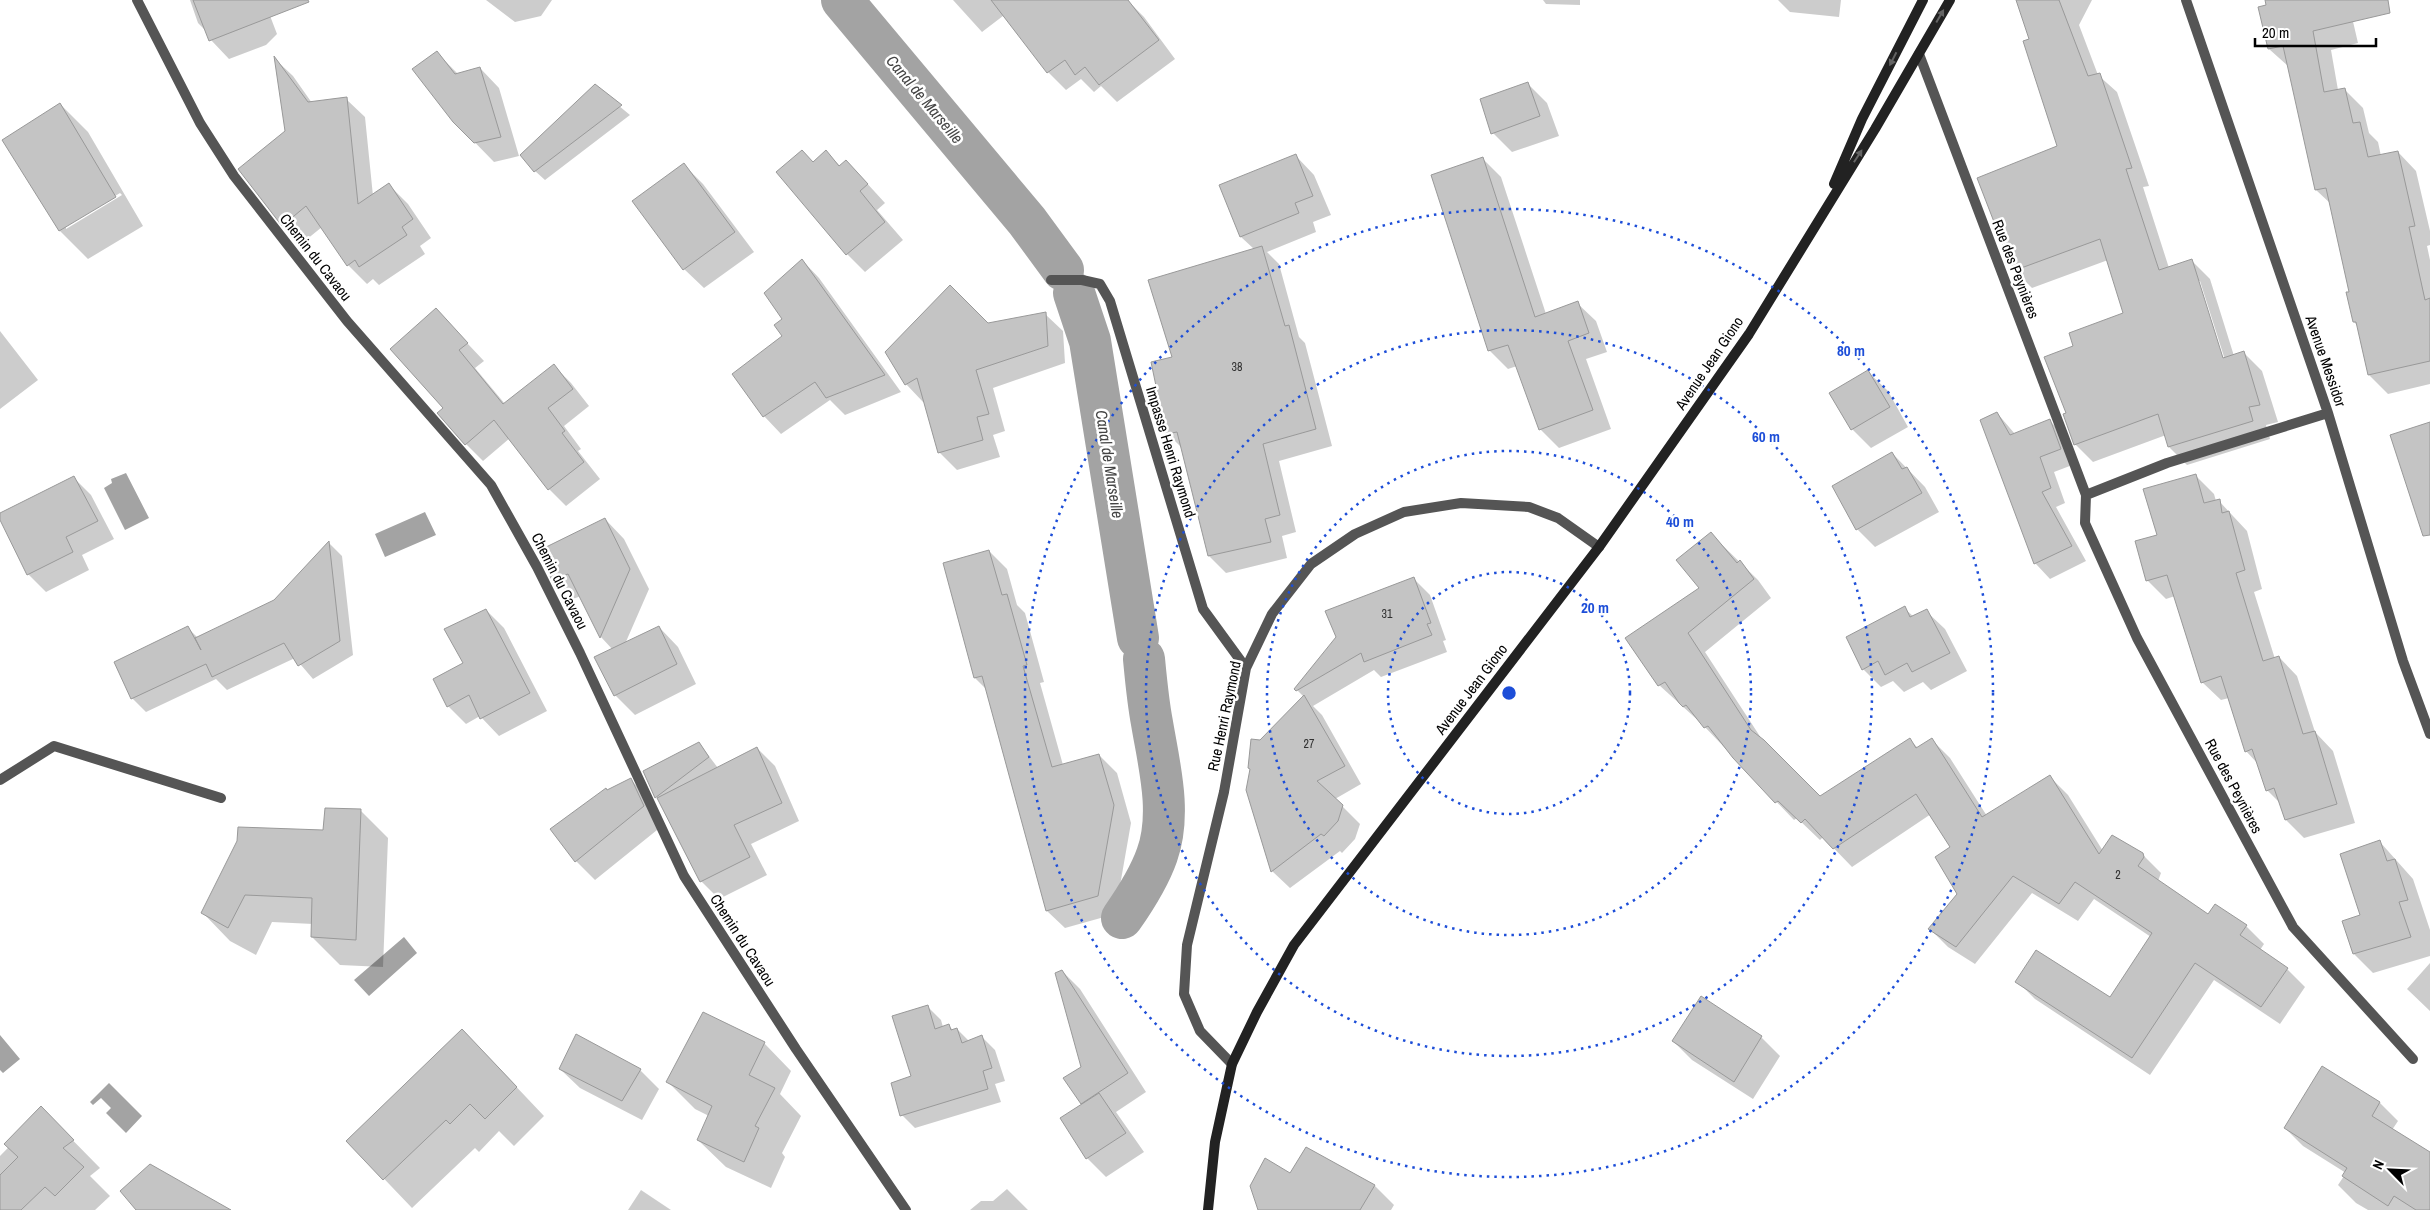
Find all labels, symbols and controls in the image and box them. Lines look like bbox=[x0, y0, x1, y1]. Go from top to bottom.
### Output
one-way arrow bbox=[1936, 10, 1945, 23]
scale bar bbox=[2255, 15, 2376, 47]
text: 20 m bbox=[2262, 22, 2289, 43]
water label: Canal de Marseille bbox=[881, 50, 969, 148]
one-way arrow bbox=[1889, 52, 1897, 66]
one-way arrow bbox=[1853, 150, 1862, 163]
street label: Chemin du Cavaou bbox=[275, 209, 357, 305]
street label: Rue des Peynières bbox=[1987, 216, 2045, 322]
street label: Avenue Messidor bbox=[2300, 311, 2351, 410]
street label: Avenue Jean Giono bbox=[1669, 312, 1748, 415]
text: 80 m bbox=[1837, 340, 1865, 361]
house number: 38 bbox=[1232, 359, 1242, 375]
street label: Impasse Henri Raymond bbox=[1141, 384, 1201, 520]
water label: Canal de Marseille bbox=[1091, 408, 1129, 520]
text: 60 m bbox=[1752, 426, 1780, 447]
text: 40 m bbox=[1666, 511, 1694, 532]
street label: Chemin du Cavaou bbox=[527, 529, 593, 633]
text: 20 m bbox=[1581, 597, 1609, 618]
house number: 31 bbox=[1382, 606, 1393, 622]
street label: Avenue Jean Giono bbox=[1429, 639, 1512, 739]
street label: Rue Henri Raymond bbox=[1202, 659, 1246, 773]
centre of rings bbox=[1500, 684, 1518, 702]
street label: Rue des Peynières bbox=[2200, 735, 2268, 837]
house number: 27 bbox=[1304, 736, 1315, 752]
house number: 2 bbox=[2115, 867, 2121, 883]
street label: Chemin du Cavaou bbox=[705, 890, 781, 990]
north arrow bbox=[2365, 1145, 2415, 1195]
text: N bbox=[2368, 1157, 2388, 1172]

